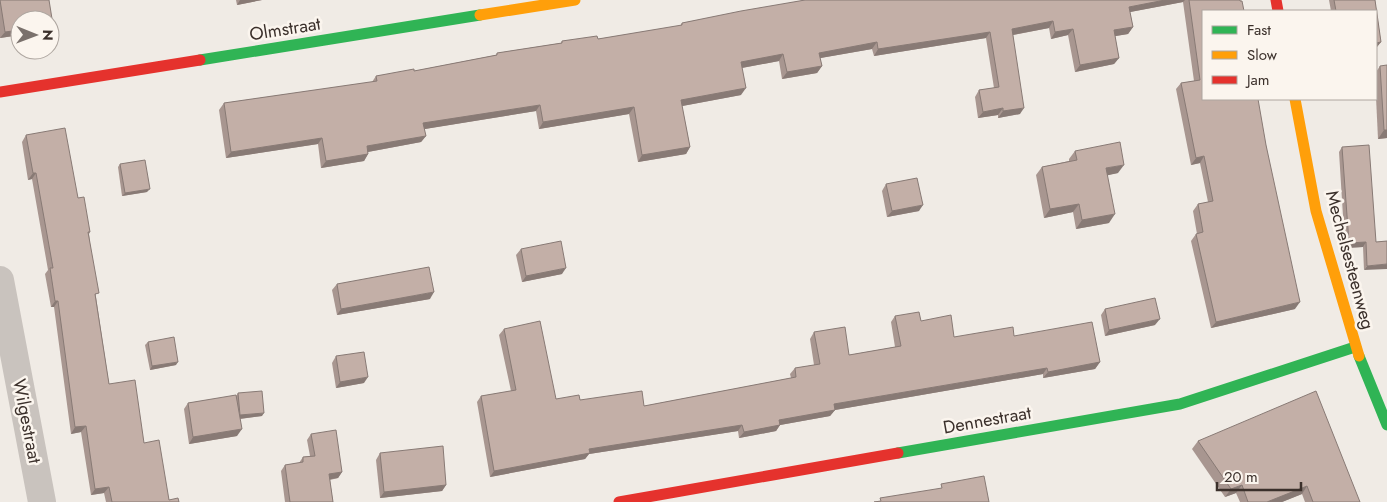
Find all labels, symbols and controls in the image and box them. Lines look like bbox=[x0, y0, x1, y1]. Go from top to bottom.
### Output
north arrow bbox=[10, 10, 60, 60]
street label: Olmstraat bbox=[248, 10, 323, 47]
legend bbox=[1202, 10, 1377, 100]
text: Fast bbox=[1247, 19, 1271, 41]
text: N bbox=[38, 29, 58, 41]
text: Slow bbox=[1247, 44, 1278, 66]
text: Jam bbox=[1245, 69, 1270, 91]
street label: Mechelsesteenweg bbox=[1319, 188, 1381, 332]
street label: Wilgestraat bbox=[6, 377, 48, 466]
street label: Dennestraat bbox=[941, 399, 1034, 441]
scale bar bbox=[1217, 460, 1301, 492]
text: 20 m bbox=[1224, 466, 1258, 488]

